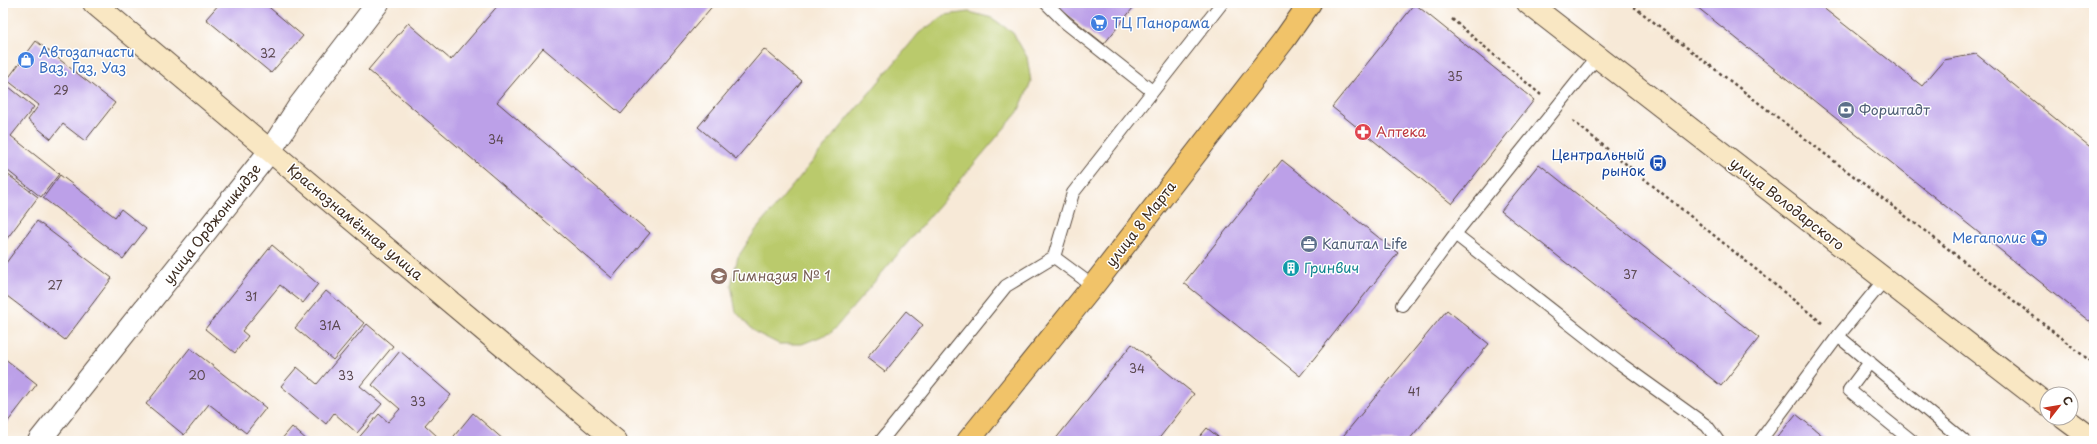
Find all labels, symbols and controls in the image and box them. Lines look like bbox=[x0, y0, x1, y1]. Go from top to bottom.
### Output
place label: ТЦ Панорама bbox=[1112, 12, 1210, 33]
supermarket icon: ТЦ Панорама bbox=[1089, 13, 1109, 33]
place label: Автозапчасти Ваз, Газ, Уаз bbox=[39, 41, 134, 78]
house number: 32 bbox=[260, 44, 276, 62]
shop icon: Автозапчасти Ваз, Газ, Уаз bbox=[16, 50, 36, 70]
house number: 35 bbox=[1447, 67, 1463, 85]
house number: 29 bbox=[53, 81, 69, 99]
place label: Форштадт bbox=[1859, 99, 1930, 120]
bank icon: Форштадт bbox=[1836, 100, 1856, 120]
place label: Аптека bbox=[1376, 121, 1426, 142]
pharmacy icon: Аптека bbox=[1353, 122, 1373, 142]
house number: 34 bbox=[488, 130, 504, 148]
place label: Центральный рынок bbox=[1551, 144, 1646, 181]
street label: улица Володарского bbox=[1726, 152, 1849, 255]
bus stop icon: Центральный рынок bbox=[1648, 153, 1668, 173]
street label: улица Орджоникидзе bbox=[158, 159, 266, 288]
street label: Краснознамённая улица bbox=[283, 159, 428, 285]
street label: улица 8 Марта bbox=[1100, 176, 1181, 271]
place label: Мегаполис bbox=[1952, 227, 2026, 248]
supermarket icon: Мегаполис bbox=[2029, 228, 2049, 248]
place label: Капитал Life bbox=[1322, 233, 1408, 254]
office icon: Капитал Life bbox=[1299, 234, 1319, 254]
place label: Гринвич bbox=[1304, 257, 1359, 278]
building icon: Гринвич bbox=[1281, 258, 1301, 278]
place label: Гимназия № 1 bbox=[732, 265, 831, 286]
house number: 37 bbox=[1623, 265, 1638, 283]
school or university icon: Гимназия № 1 bbox=[709, 266, 729, 286]
house number: 27 bbox=[48, 276, 63, 294]
house number: 31 bbox=[245, 287, 257, 305]
house number: 31А bbox=[319, 316, 341, 334]
house number: 34 bbox=[1129, 359, 1145, 377]
house number: 20 bbox=[188, 366, 206, 384]
house number: 33 bbox=[338, 366, 354, 384]
house number: 41 bbox=[1408, 382, 1420, 400]
north arrow bbox=[2039, 386, 2079, 426]
house number: 33 bbox=[410, 392, 426, 410]
text: С bbox=[2059, 393, 2077, 409]

